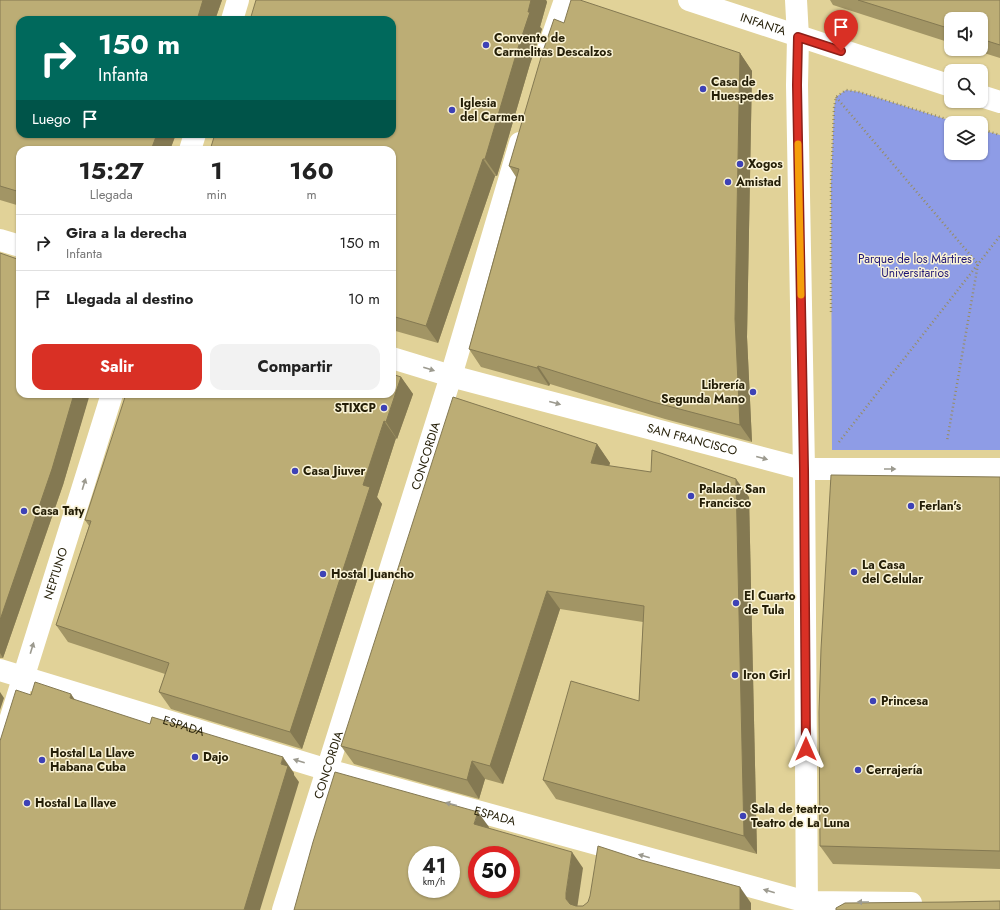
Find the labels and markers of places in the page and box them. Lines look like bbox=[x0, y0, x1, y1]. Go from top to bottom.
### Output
pin bbox=[824, 10, 858, 51]
place label: Convento de Carmelitas Descalzos bbox=[494, 29, 612, 61]
marker: Convento de Carmelitas Descalzos bbox=[481, 40, 491, 50]
place label: Casa de Huespedes bbox=[711, 73, 774, 105]
marker: Casa de Huespedes bbox=[698, 84, 708, 94]
place label: Iglesia del Carmen bbox=[460, 94, 525, 126]
marker: Iglesia del Carmen bbox=[447, 105, 457, 115]
place label: Xogos bbox=[748, 155, 783, 173]
marker: Xogos bbox=[735, 159, 745, 169]
place label: Amistad bbox=[735, 173, 781, 191]
marker: Amistad bbox=[723, 177, 733, 187]
place label: Librería Segunda Mano bbox=[661, 376, 745, 408]
marker: Librería Segunda Mano bbox=[748, 387, 758, 397]
place label: STIXCP bbox=[334, 399, 377, 417]
marker: STIXCP bbox=[379, 403, 389, 413]
place label: Casa Jiuver bbox=[303, 462, 366, 480]
marker: Casa Jiuver bbox=[290, 466, 300, 476]
place label: Paladar San Francisco bbox=[699, 480, 766, 512]
marker: Paladar San Francisco bbox=[686, 491, 696, 501]
place label: Ferlan's bbox=[919, 497, 962, 515]
marker: Ferlan's bbox=[906, 501, 916, 511]
place label: Casa Taty bbox=[32, 502, 85, 520]
marker: Casa Taty bbox=[19, 506, 29, 516]
place label: La Casa del Celular bbox=[862, 556, 923, 588]
place label: Hostal Juancho bbox=[331, 565, 414, 583]
marker: La Casa del Celular bbox=[849, 567, 859, 577]
marker: Hostal Juancho bbox=[318, 569, 328, 579]
place label: El Cuarto de Tula bbox=[744, 587, 796, 619]
marker: El Cuarto de Tula bbox=[731, 598, 741, 608]
place label: Iron Girl bbox=[743, 666, 790, 684]
marker: Iron Girl bbox=[730, 670, 740, 680]
place label: Princesa bbox=[881, 692, 928, 710]
marker: Princesa bbox=[868, 696, 878, 706]
place label: Hostal La Llave Habana Cuba bbox=[50, 744, 135, 776]
place label: Dajo bbox=[203, 748, 229, 766]
marker: Dajo bbox=[190, 752, 200, 762]
marker: Hostal La Llave Habana Cuba bbox=[37, 755, 47, 765]
place label: Cerrajería bbox=[866, 761, 922, 779]
marker: Cerrajería bbox=[853, 765, 863, 775]
place label: Hostal La llave bbox=[35, 794, 117, 812]
marker: Hostal La llave bbox=[22, 798, 32, 808]
place label: Sala de teatro Teatro de La Luna bbox=[751, 800, 850, 832]
marker: Sala de teatro Teatro de La Luna bbox=[738, 811, 748, 821]

